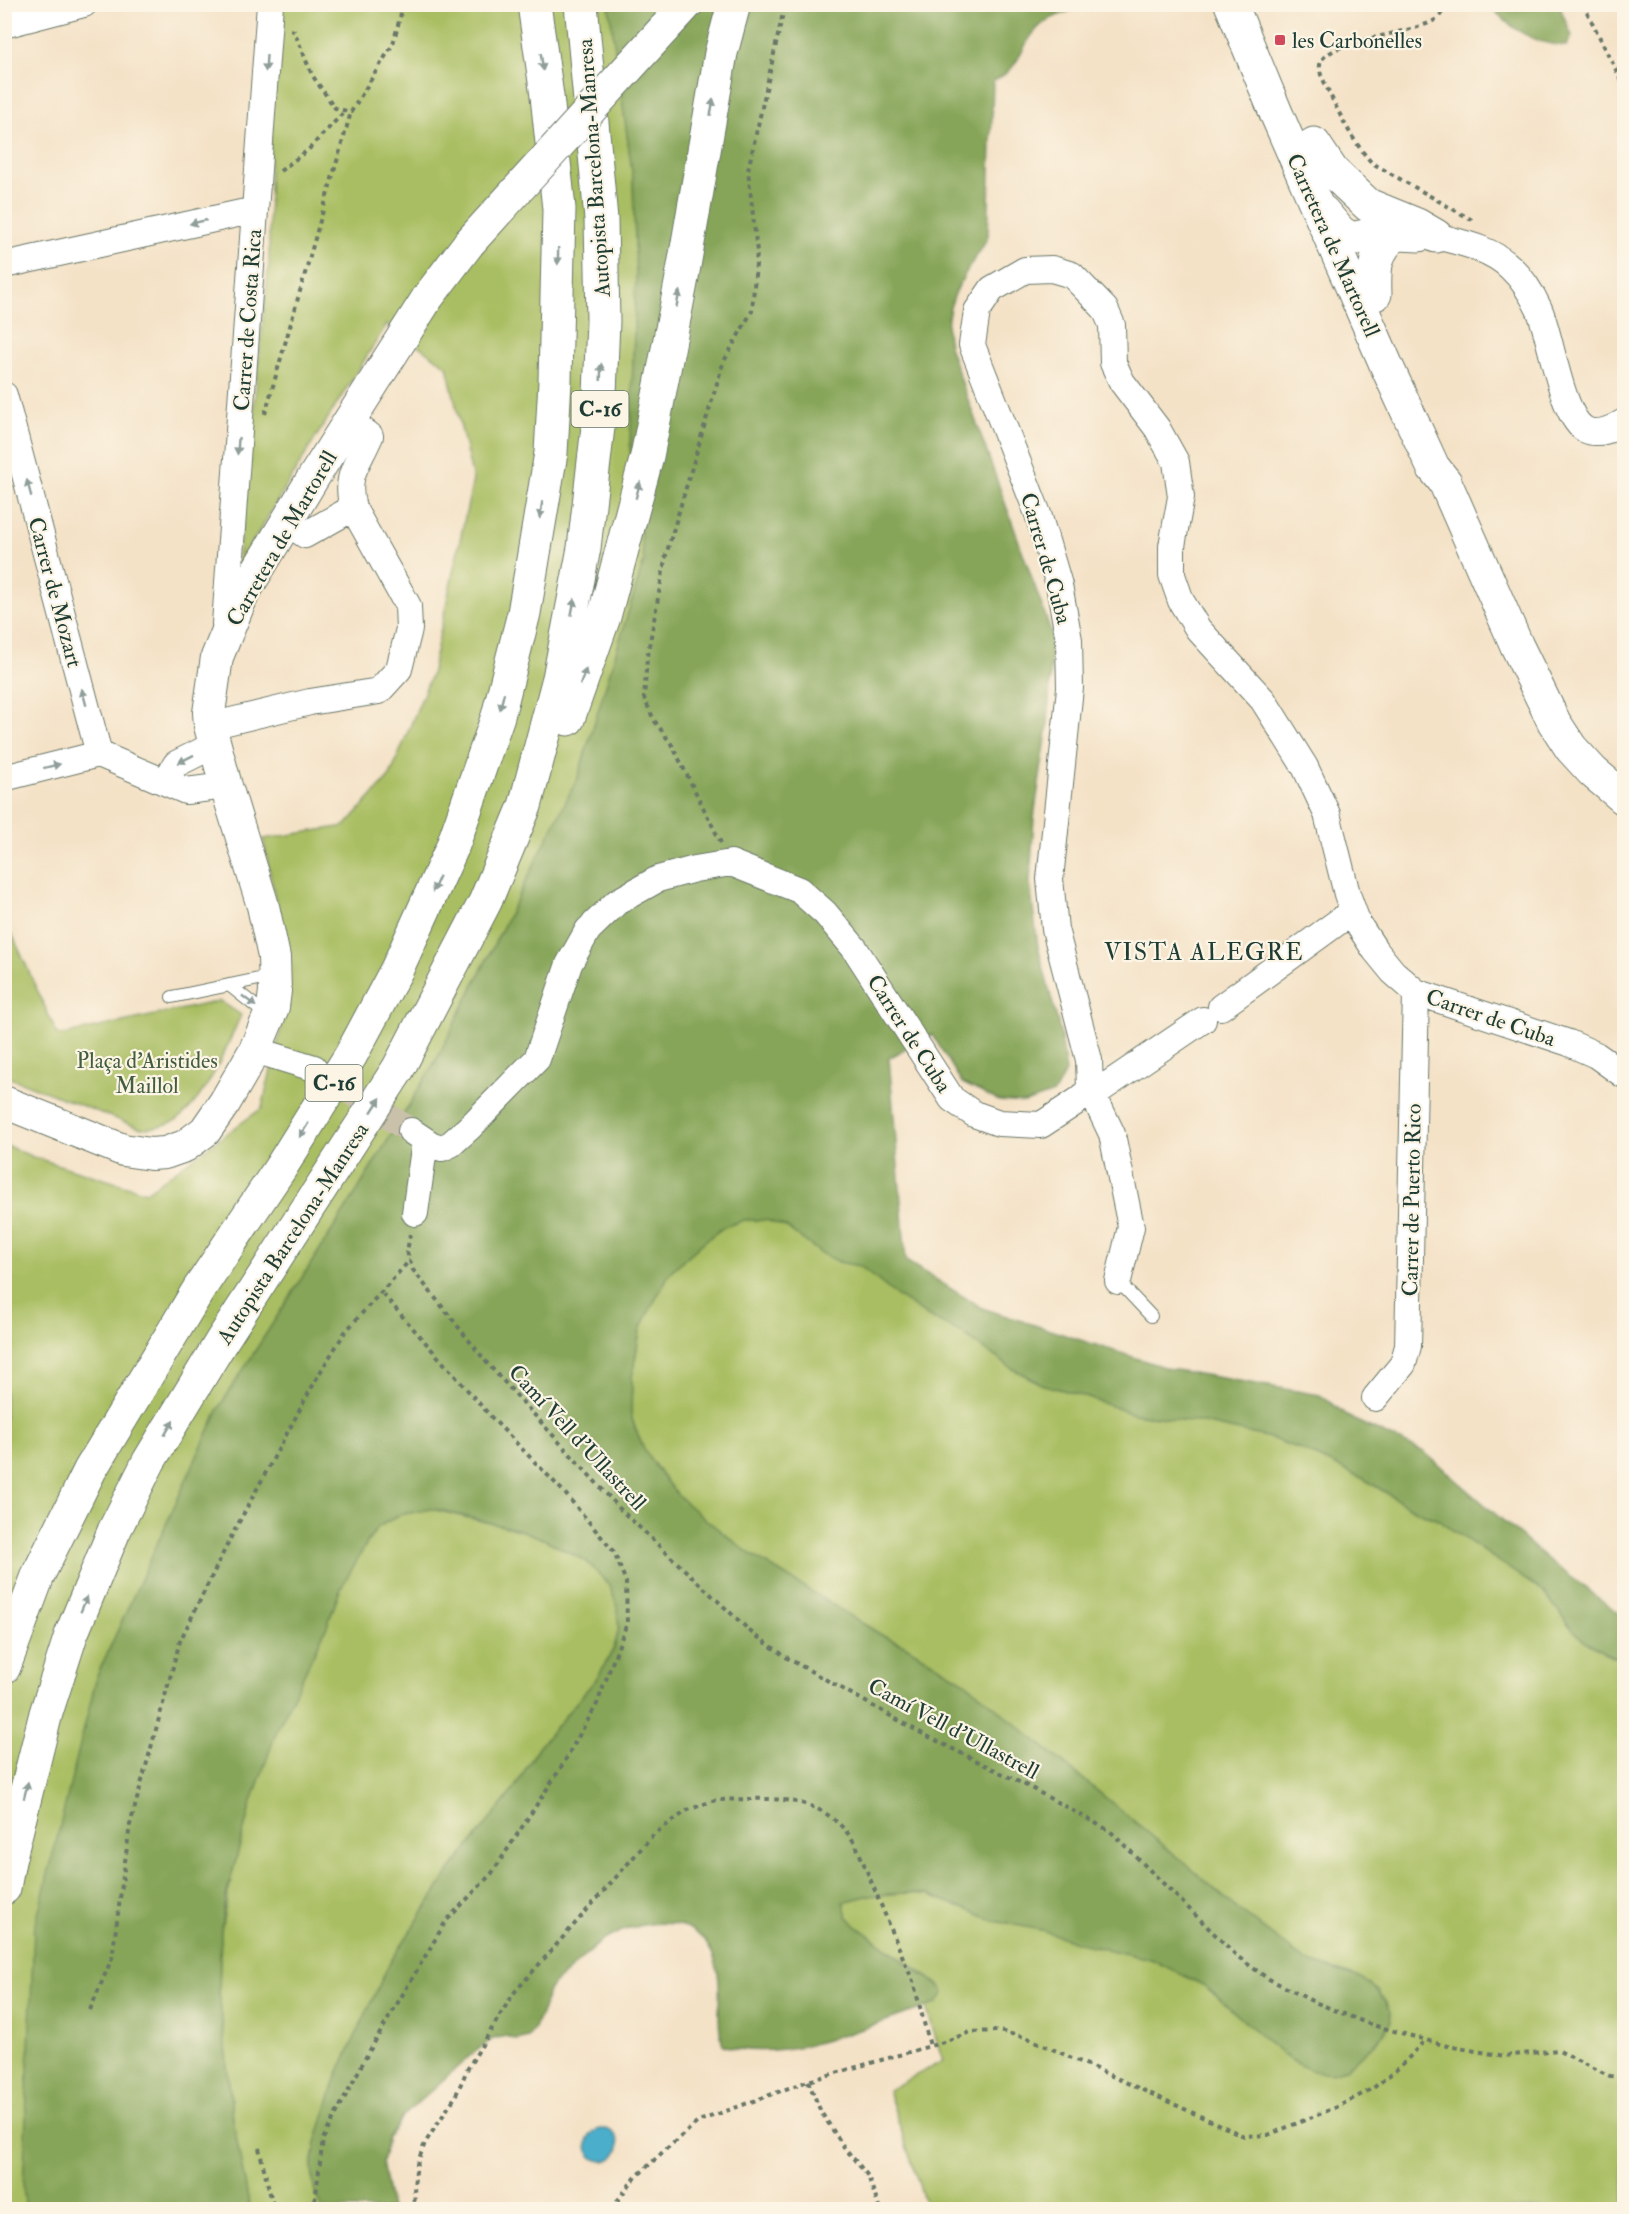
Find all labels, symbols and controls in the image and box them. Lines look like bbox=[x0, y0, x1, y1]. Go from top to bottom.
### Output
place label: les Carbonelles bbox=[1292, 27, 1422, 55]
marker: les Carbonelles bbox=[1273, 33, 1287, 47]
street label: Autopista Barcelona-Manresa bbox=[571, 37, 618, 299]
one-way arrow bbox=[261, 53, 271, 72]
one-way arrow bbox=[538, 53, 547, 72]
one-way arrow bbox=[708, 97, 717, 116]
street label: Carretera de Martorell bbox=[1280, 149, 1386, 342]
one-way arrow bbox=[188, 218, 207, 228]
street label: Carrer de Costa Rica bbox=[228, 227, 268, 412]
one-way arrow bbox=[553, 247, 563, 266]
one-way arrow bbox=[674, 289, 683, 308]
one-way arrow bbox=[596, 362, 605, 381]
road number: C-16 bbox=[572, 391, 628, 427]
one-way arrow bbox=[234, 436, 243, 455]
street label: Carretera de Martorell bbox=[220, 445, 344, 631]
one-way arrow bbox=[24, 479, 33, 497]
one-way arrow bbox=[634, 481, 644, 499]
street label: Carrer de Cuba bbox=[1014, 489, 1078, 628]
one-way arrow bbox=[536, 501, 545, 520]
street label: Carrer de Mozart bbox=[22, 514, 89, 671]
one-way arrow bbox=[569, 597, 578, 616]
one-way arrow bbox=[578, 667, 588, 685]
one-way arrow bbox=[79, 688, 89, 706]
one-way arrow bbox=[497, 692, 507, 710]
one-way arrow bbox=[177, 755, 194, 764]
one-way arrow bbox=[43, 760, 61, 770]
one-way arrow bbox=[431, 876, 440, 893]
district label: VISTA ALEGRE bbox=[1104, 937, 1304, 968]
street label: Carrer de Cuba bbox=[861, 969, 958, 1099]
street label: Carrer de Cuba bbox=[1422, 983, 1560, 1053]
one-way arrow bbox=[241, 994, 257, 1007]
park label: Plaça d'Aristides Maillol bbox=[76, 1047, 218, 1100]
road number: C-16 bbox=[306, 1065, 362, 1101]
one-way arrow bbox=[370, 1097, 381, 1113]
street label: Carrer de Puerto Rico bbox=[1396, 1103, 1428, 1297]
street label: Autopista Barcelona-Manresa bbox=[210, 1117, 376, 1351]
one-way arrow bbox=[299, 1122, 310, 1138]
street label: Camí Vell d'Ullastrell bbox=[502, 1359, 653, 1517]
one-way arrow bbox=[163, 1420, 174, 1436]
one-way arrow bbox=[79, 1594, 89, 1612]
street label: Camí Vell d'Ullastrell bbox=[863, 1672, 1044, 1786]
one-way arrow bbox=[22, 1780, 32, 1799]

